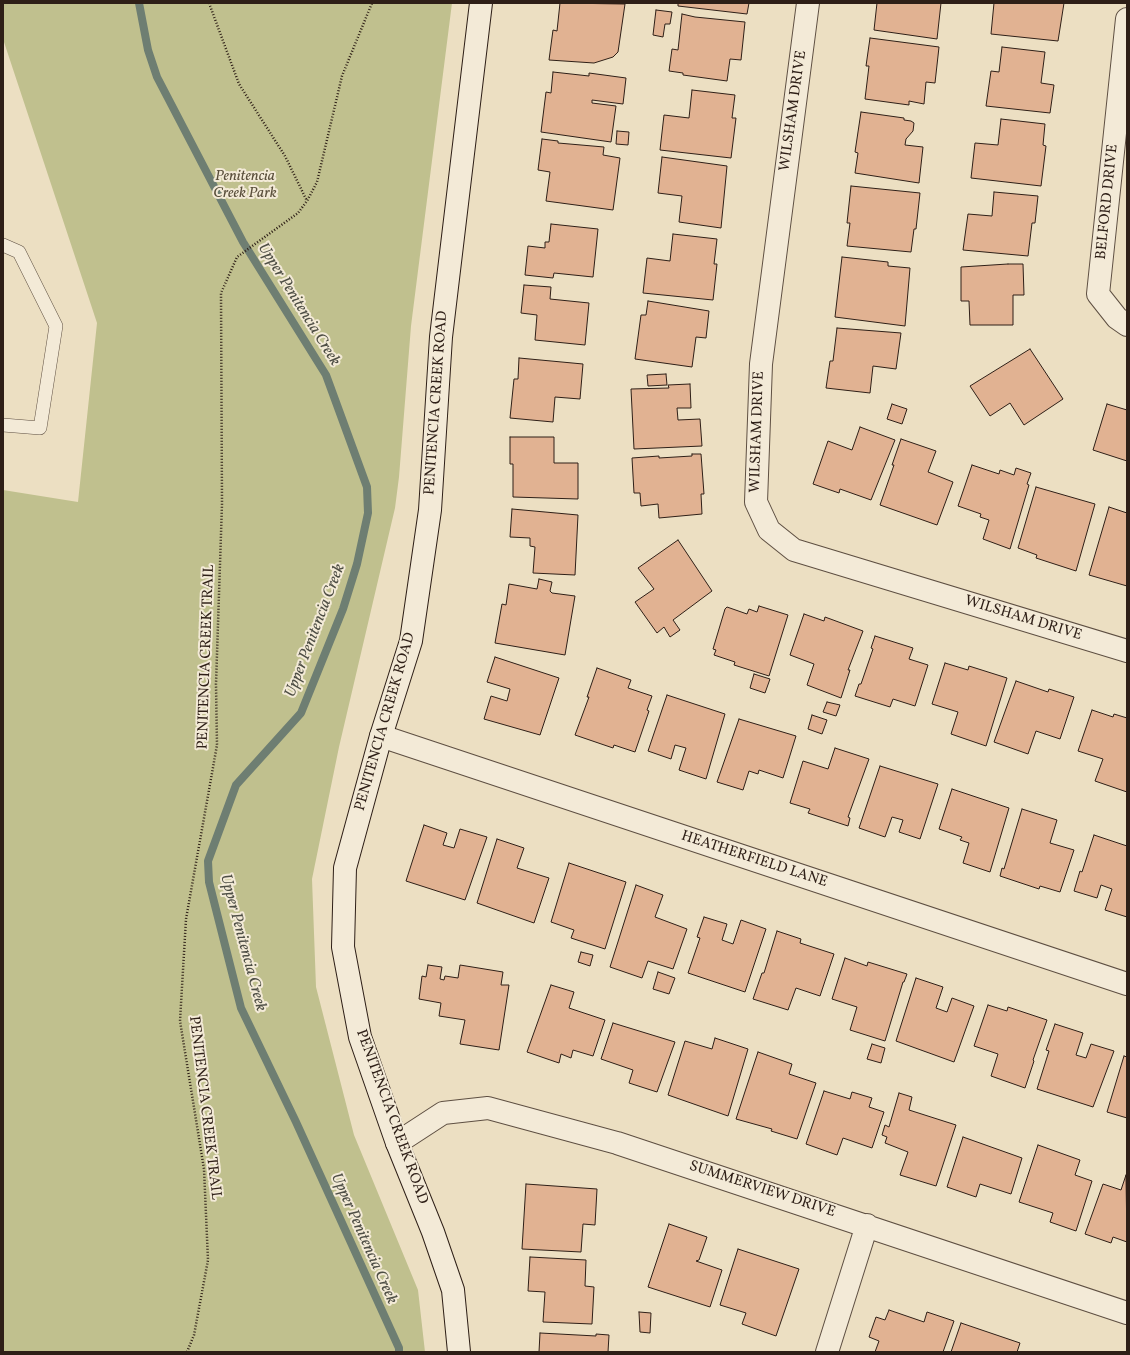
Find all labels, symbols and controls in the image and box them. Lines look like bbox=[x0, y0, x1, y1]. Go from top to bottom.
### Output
street label: WILSHAM DRIVE bbox=[777, 49, 811, 173]
street label: BELFORD DRIVE bbox=[1093, 143, 1123, 261]
park label: Penitencia Creek Park bbox=[213, 168, 277, 203]
water label: Upper Penitencia Creek bbox=[252, 240, 344, 370]
street label: PENITENCIA CREEK ROAD bbox=[422, 310, 452, 496]
street label: WILSHAM DRIVE bbox=[747, 371, 769, 493]
water label: Upper Penitencia Creek bbox=[282, 562, 350, 700]
street label: PENITENCIA CREEK TRAIL bbox=[195, 564, 219, 750]
street label: WILSHAM DRIVE bbox=[962, 593, 1084, 645]
street label: PENITENCIA CREEK ROAD bbox=[352, 631, 420, 813]
street label: HEATHERFIELD LANE bbox=[679, 828, 829, 892]
water label: Upper Penitencia Creek bbox=[214, 872, 270, 1014]
street label: PENITENCIA CREEK TRAIL bbox=[184, 1015, 224, 1201]
street label: PENITENCIA CREEK ROAD bbox=[351, 1027, 431, 1207]
street label: SUMMERVIEW DRIVE bbox=[687, 1158, 837, 1222]
water label: Upper Penitencia Creek bbox=[326, 1171, 400, 1307]

